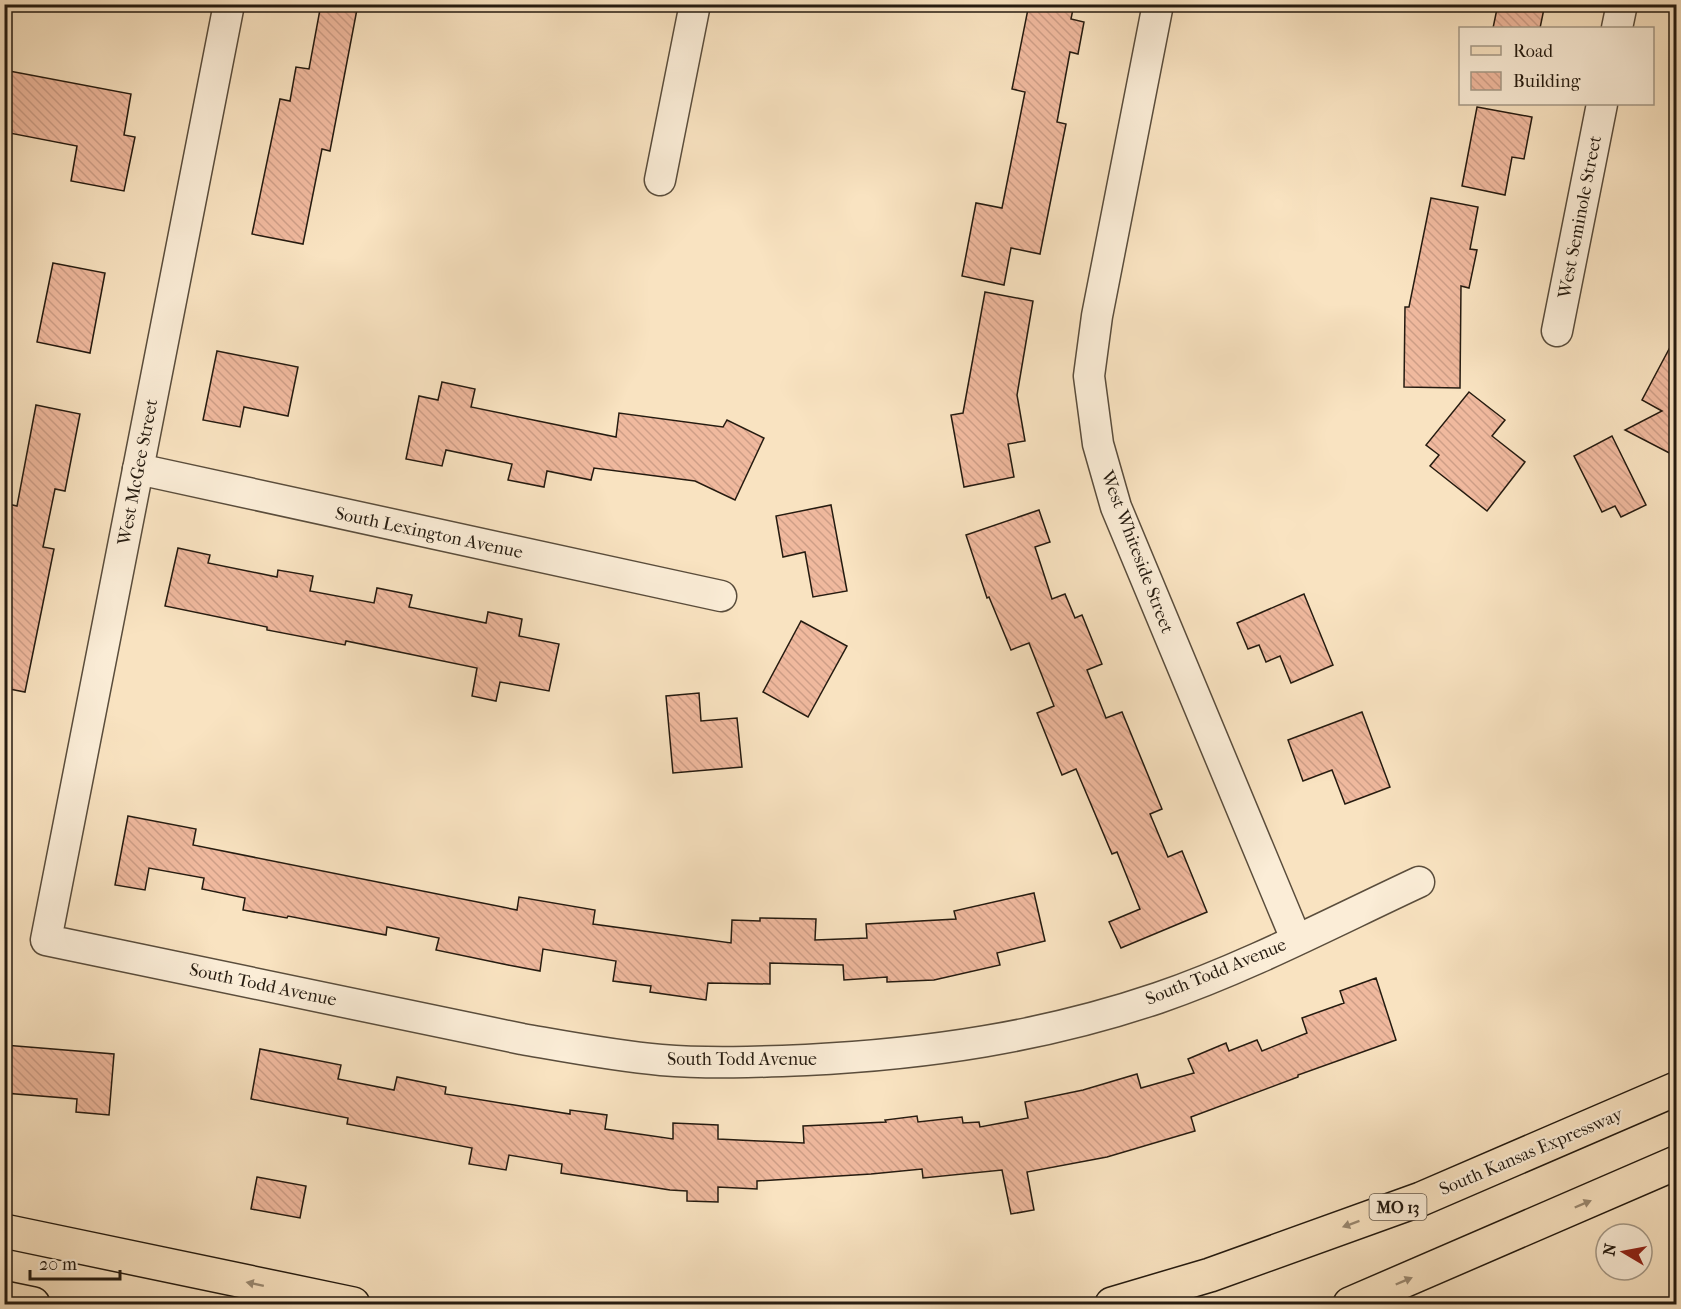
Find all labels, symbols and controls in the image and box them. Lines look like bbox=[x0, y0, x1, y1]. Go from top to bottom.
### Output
legend bbox=[1459, 27, 1654, 105]
text: Road bbox=[1513, 41, 1553, 62]
text: Building bbox=[1513, 71, 1581, 92]
street label: West Seminole Street bbox=[1554, 133, 1606, 301]
street label: West McGee Street bbox=[113, 397, 163, 548]
street label: West Whiteside Street bbox=[1096, 467, 1178, 637]
street label: South Lexington Avenue bbox=[333, 503, 525, 563]
street label: South Todd Avenue bbox=[1143, 934, 1290, 1010]
street label: South Todd Avenue bbox=[187, 959, 339, 1011]
street label: South Todd Avenue bbox=[667, 1049, 817, 1070]
street label: South Kansas Expressway bbox=[1436, 1103, 1627, 1200]
road number: MO 13 bbox=[1370, 1194, 1426, 1220]
one-way arrow bbox=[1574, 1198, 1592, 1208]
one-way arrow bbox=[1342, 1220, 1360, 1230]
north arrow bbox=[1594, 1222, 1654, 1282]
text: N bbox=[1599, 1241, 1620, 1257]
scale bar bbox=[30, 1243, 120, 1281]
text: 20 m bbox=[39, 1254, 77, 1275]
one-way arrow bbox=[1395, 1276, 1413, 1285]
one-way arrow bbox=[245, 1279, 264, 1288]

